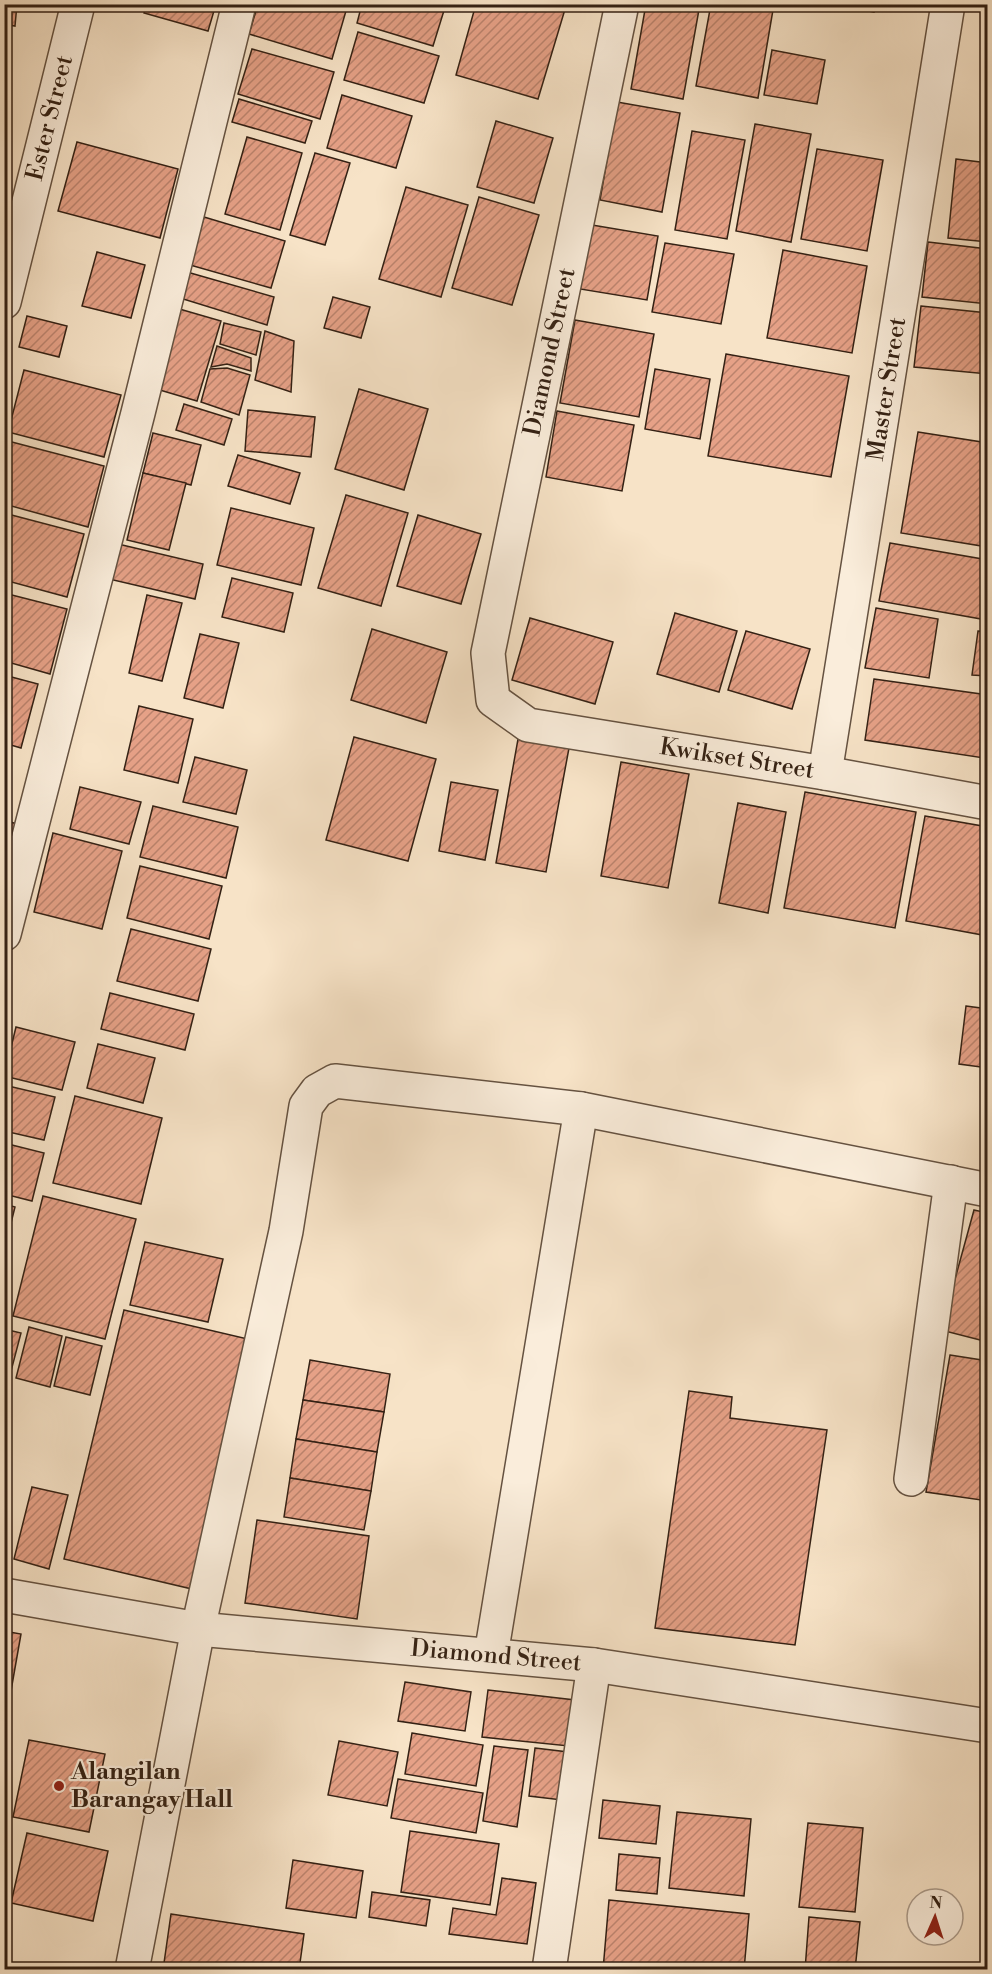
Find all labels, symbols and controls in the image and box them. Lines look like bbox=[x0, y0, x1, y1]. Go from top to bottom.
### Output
street label: Ester Street bbox=[20, 52, 80, 184]
street label: Diamond Street bbox=[518, 265, 583, 439]
street label: Master Street bbox=[861, 315, 913, 463]
street label: Kwikset Street bbox=[658, 732, 817, 786]
street label: Diamond Street bbox=[409, 1634, 583, 1678]
place label: Alangilan Barangay Hall bbox=[70, 1757, 233, 1815]
marker: Alangilan Barangay Hall bbox=[52, 1779, 66, 1793]
north arrow bbox=[905, 1887, 965, 1947]
text: N bbox=[929, 1893, 943, 1913]

